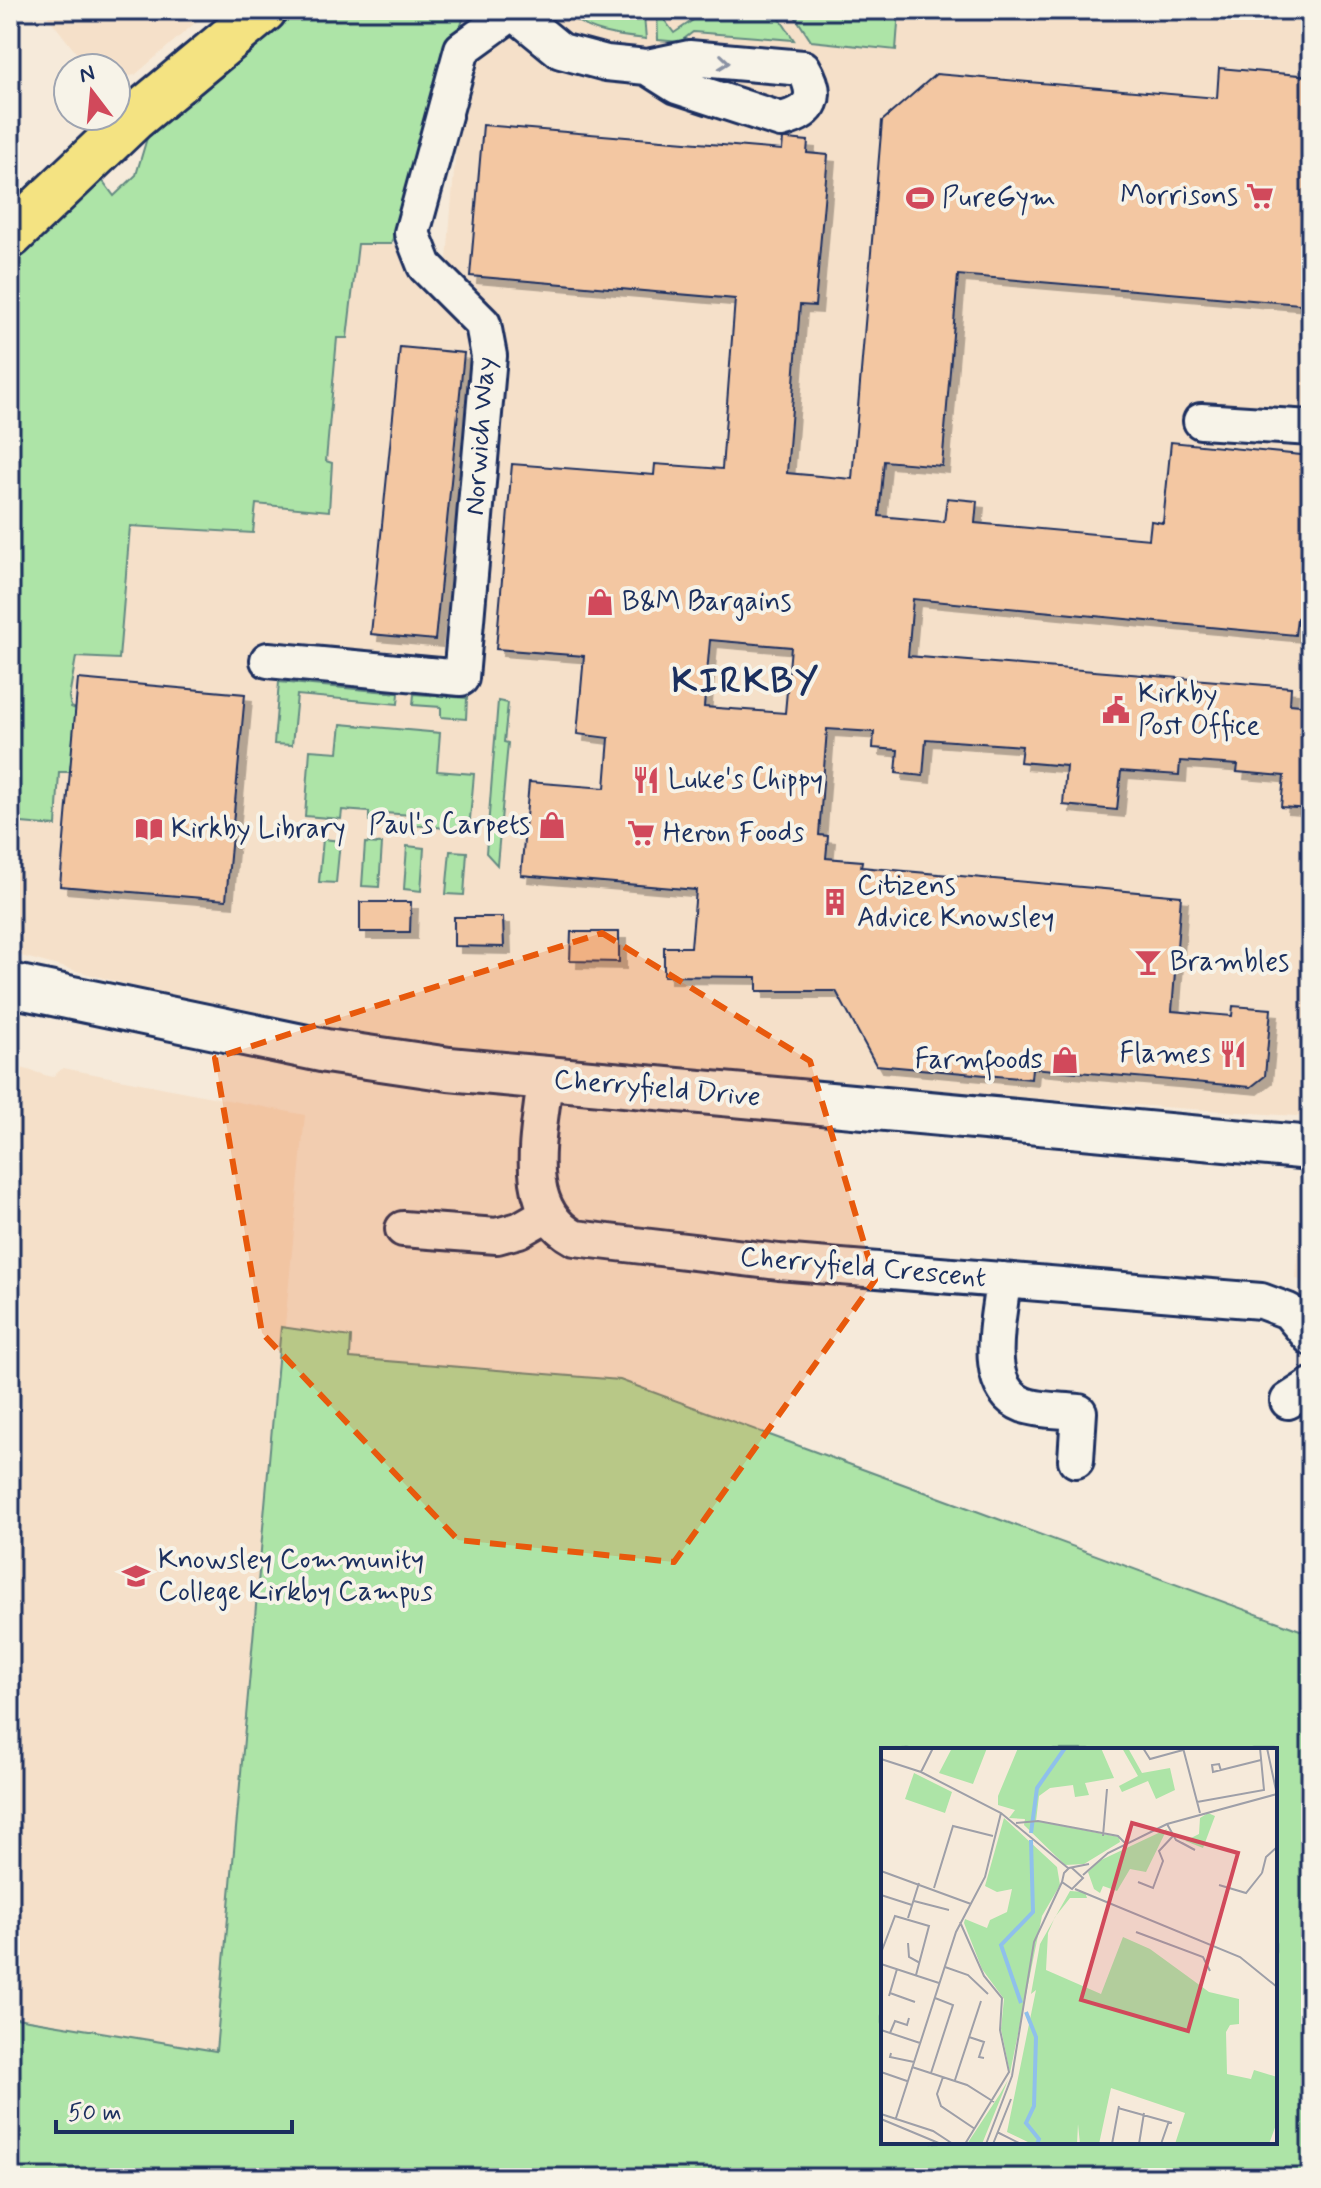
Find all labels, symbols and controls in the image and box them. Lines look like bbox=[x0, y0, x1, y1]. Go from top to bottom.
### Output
north arrow bbox=[52, 52, 132, 132]
one-way arrow bbox=[718, 53, 731, 70]
text: N bbox=[76, 59, 98, 90]
place label: Morrisons bbox=[1120, 178, 1238, 215]
place label: PureGym bbox=[942, 180, 1056, 217]
supermarket icon: Morrisons bbox=[1245, 181, 1275, 211]
sports icon: PureGym bbox=[905, 183, 935, 213]
street label: Norwich Way bbox=[457, 355, 505, 517]
place label: B&M Bargains bbox=[622, 584, 792, 621]
shop icon: B&M Bargains bbox=[585, 587, 615, 617]
district label: KIRKBY bbox=[672, 659, 820, 706]
place label: Kirkby Post Office bbox=[1138, 676, 1260, 745]
public building icon: Kirkby Post Office bbox=[1101, 695, 1131, 725]
place label: Luke's Chippy bbox=[668, 762, 823, 799]
restaurant icon: Luke's Chippy bbox=[631, 765, 661, 795]
place label: Paul's Carpets bbox=[369, 807, 530, 844]
shop icon: Paul's Carpets bbox=[537, 810, 567, 840]
place label: Kirkby Library bbox=[171, 811, 346, 848]
library icon: Kirkby Library bbox=[134, 814, 164, 844]
place label: Heron Foods bbox=[663, 815, 804, 852]
supermarket icon: Heron Foods bbox=[626, 818, 656, 848]
place label: Citizens Advice Knowsley bbox=[857, 868, 1054, 937]
building icon: Citizens Advice Knowsley bbox=[820, 887, 850, 917]
place label: Brambles bbox=[1170, 944, 1289, 981]
bar icon: Brambles bbox=[1133, 947, 1163, 977]
place label: Flames bbox=[1120, 1036, 1211, 1073]
restaurant icon: Flames bbox=[1218, 1039, 1248, 1069]
place label: Farmfoods bbox=[915, 1042, 1043, 1081]
shop icon: Farmfoods bbox=[1050, 1045, 1080, 1075]
street label: Cherryfield Drive bbox=[552, 1062, 762, 1116]
street label: Cherryfield Crescent bbox=[738, 1239, 988, 1297]
place label: Knowsley Community College Kirkby Campus bbox=[158, 1542, 433, 1611]
school or university icon: Knowsley Community College Kirkby Campus bbox=[121, 1561, 151, 1591]
inset map bbox=[881, 1748, 1277, 2144]
scale bar bbox=[56, 2084, 292, 2134]
text: 50 m bbox=[68, 2098, 122, 2129]

